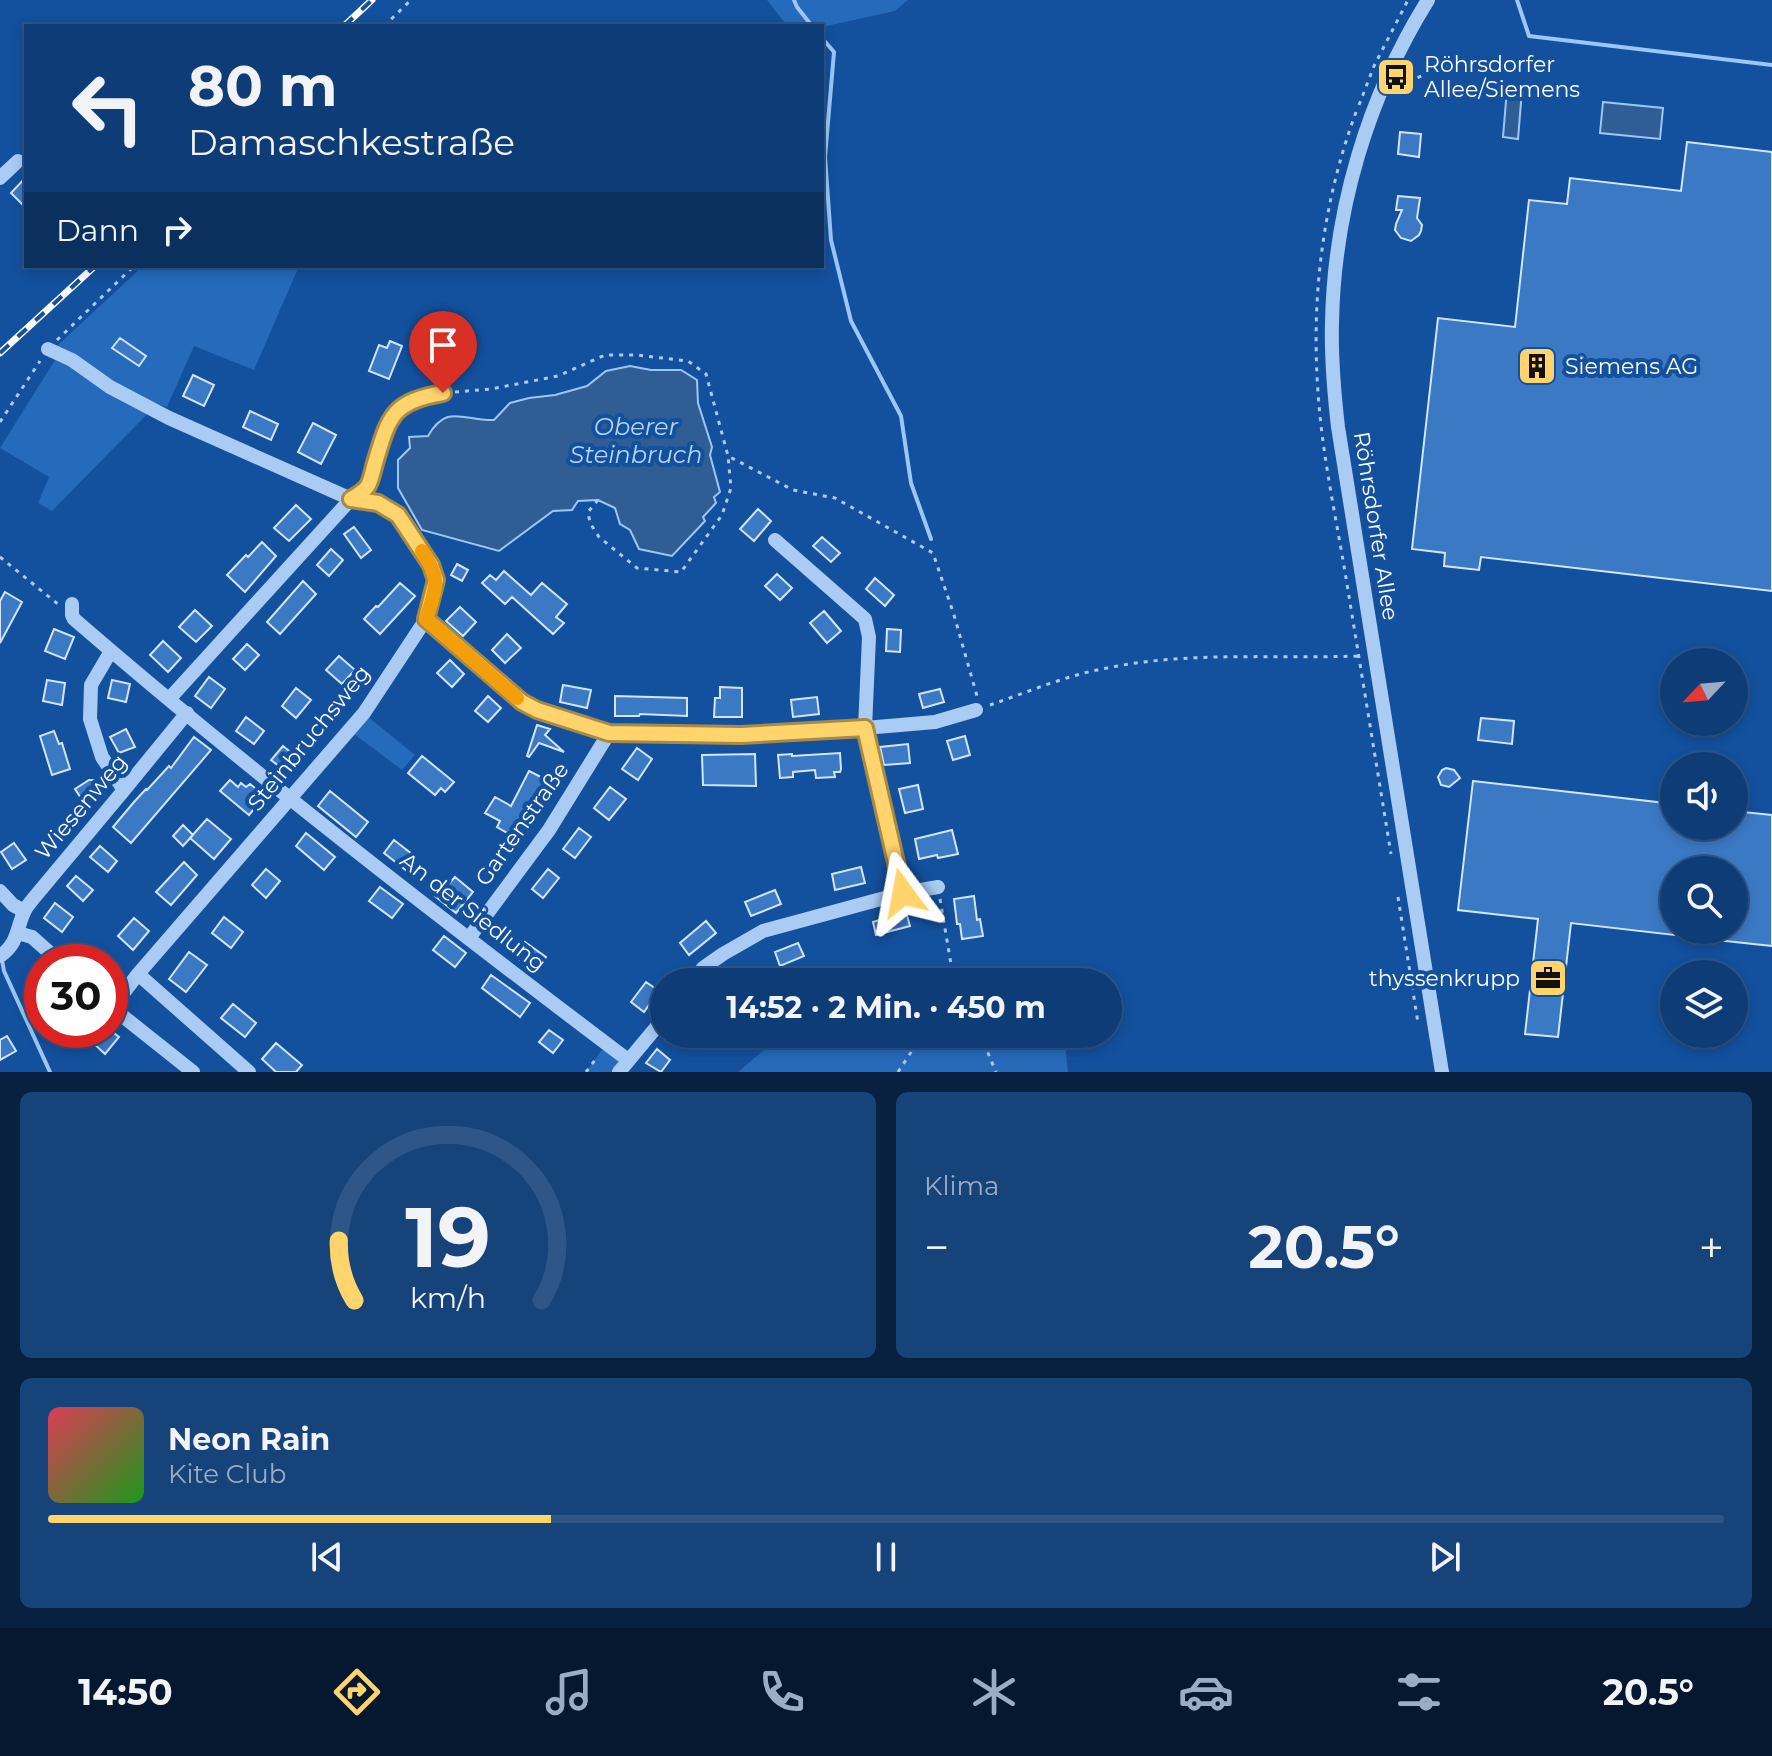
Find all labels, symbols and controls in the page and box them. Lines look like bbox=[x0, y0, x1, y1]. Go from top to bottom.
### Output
place label: Röhrsdorfer Allee/Siemens bbox=[1424, 51, 1580, 103]
text: 80 m bbox=[188, 52, 338, 120]
icon: left bbox=[56, 56, 160, 160]
bus stop icon: Röhrsdorfer Allee/Siemens bbox=[1375, 56, 1417, 98]
text: Damaschkestraße bbox=[188, 120, 515, 164]
icon: right bbox=[155, 208, 199, 252]
text: Dann bbox=[56, 212, 139, 249]
pin bbox=[409, 311, 477, 393]
icon: arrive bbox=[421, 323, 465, 367]
building icon: Siemens AG bbox=[1516, 345, 1558, 387]
place label: Siemens AG bbox=[1565, 353, 1698, 380]
water label: Oberer Steinbruch bbox=[570, 412, 702, 469]
street label: Röhrsdorfer Allee bbox=[1348, 430, 1404, 622]
north arrow bbox=[1660, 648, 1748, 736]
map controls bbox=[1660, 648, 1748, 1048]
street label: Steinbruchsweg bbox=[242, 660, 376, 816]
street label: Wiesenweg bbox=[29, 749, 133, 865]
button: sound bbox=[1660, 752, 1748, 840]
street label: Gartenstraße bbox=[470, 757, 574, 891]
street label: An der Siedlung bbox=[395, 847, 551, 977]
position arrow bbox=[861, 851, 945, 935]
button: search bbox=[1660, 856, 1748, 944]
speed limit sign: 30 bbox=[24, 944, 128, 1048]
office icon: thyssenkrupp bbox=[1527, 957, 1569, 999]
button: layers bbox=[1660, 960, 1748, 1048]
place label: thyssenkrupp bbox=[1369, 965, 1520, 992]
text: 14:52 · 2 Min. · 450 m bbox=[726, 989, 1046, 1026]
text: Klima bbox=[924, 1170, 999, 1202]
text: 19 bbox=[405, 1186, 491, 1288]
text: 20.5° bbox=[1248, 1210, 1400, 1283]
text: − bbox=[924, 1220, 949, 1274]
text: + bbox=[1699, 1220, 1724, 1274]
text: km/h bbox=[410, 1280, 486, 1315]
text: Neon Rain bbox=[168, 1421, 330, 1458]
text: Kite Club bbox=[168, 1458, 286, 1490]
icon: previous bbox=[305, 1535, 349, 1579]
icon: pause bbox=[864, 1535, 908, 1579]
icon: next bbox=[1423, 1535, 1467, 1579]
icon: directions bbox=[329, 1664, 385, 1720]
icon: music bbox=[541, 1664, 597, 1720]
icon: phone bbox=[754, 1664, 810, 1720]
icon: climate bbox=[966, 1664, 1022, 1720]
icon: car bbox=[1178, 1664, 1234, 1720]
icon: filters bbox=[1391, 1664, 1447, 1720]
text: 14:50 bbox=[78, 1670, 173, 1714]
text: 20.5° bbox=[1603, 1670, 1694, 1714]

